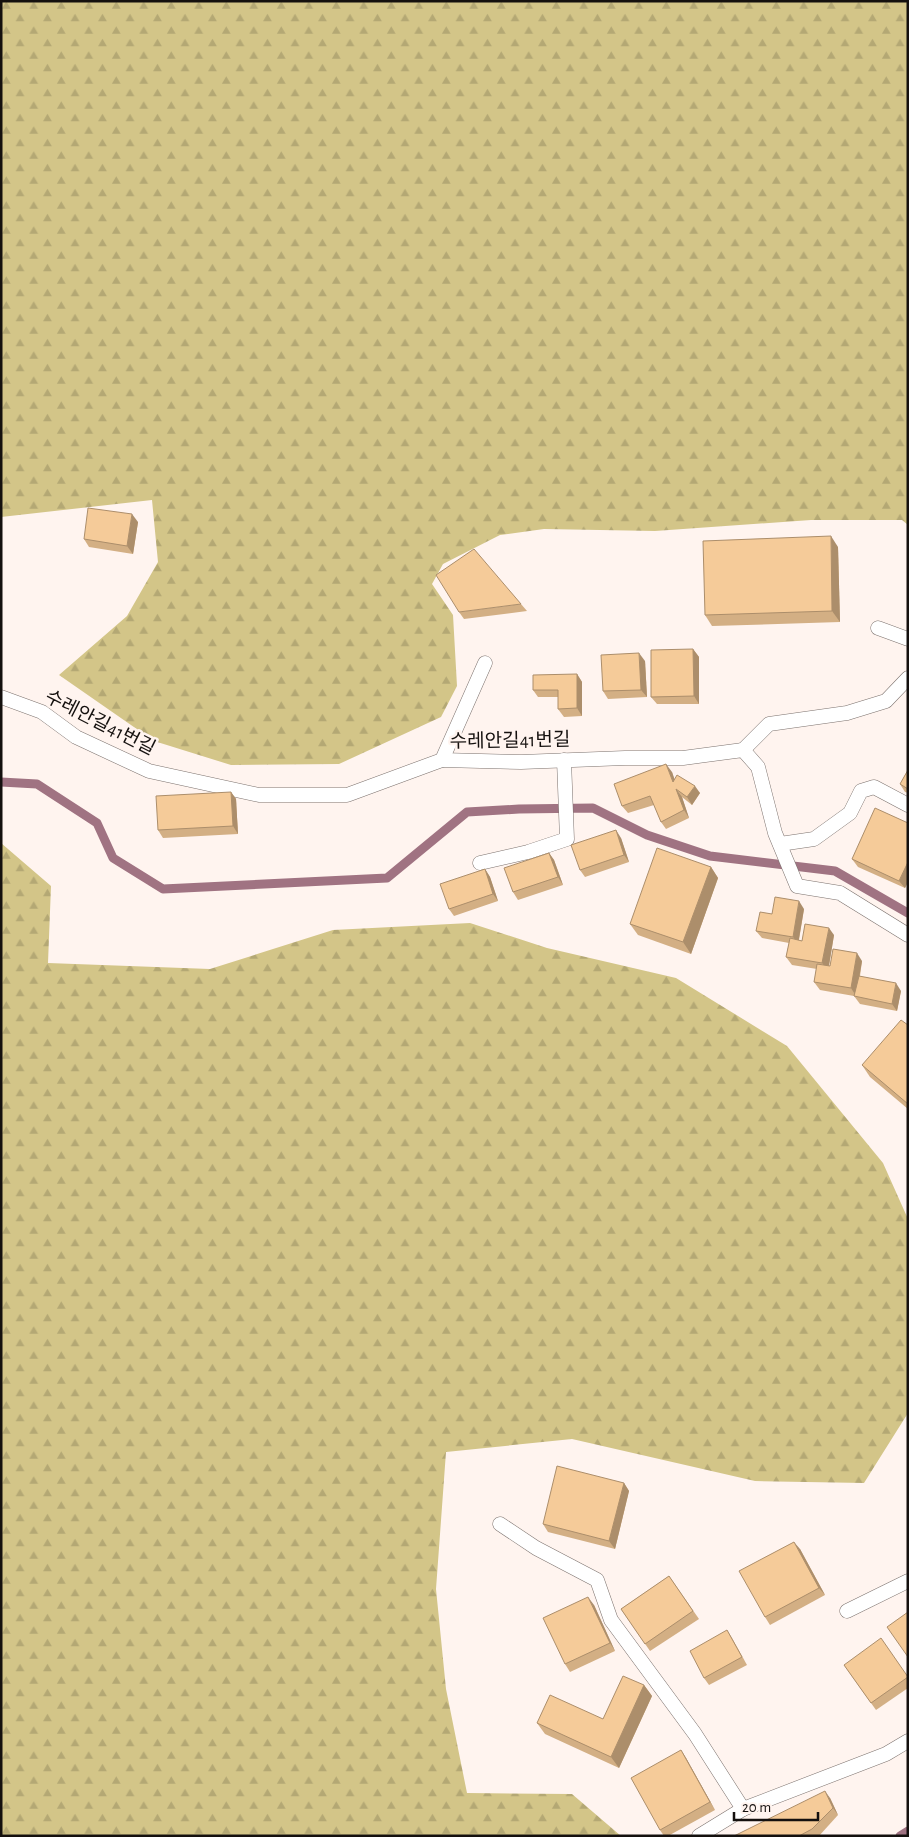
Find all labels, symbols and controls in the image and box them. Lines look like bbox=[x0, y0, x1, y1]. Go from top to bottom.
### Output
street label: 수레안길41번길 bbox=[42, 686, 158, 759]
street label: 수레안길41번길 bbox=[450, 729, 570, 752]
scale bar bbox=[734, 1790, 818, 1822]
text: 20 m bbox=[742, 1800, 771, 1815]

